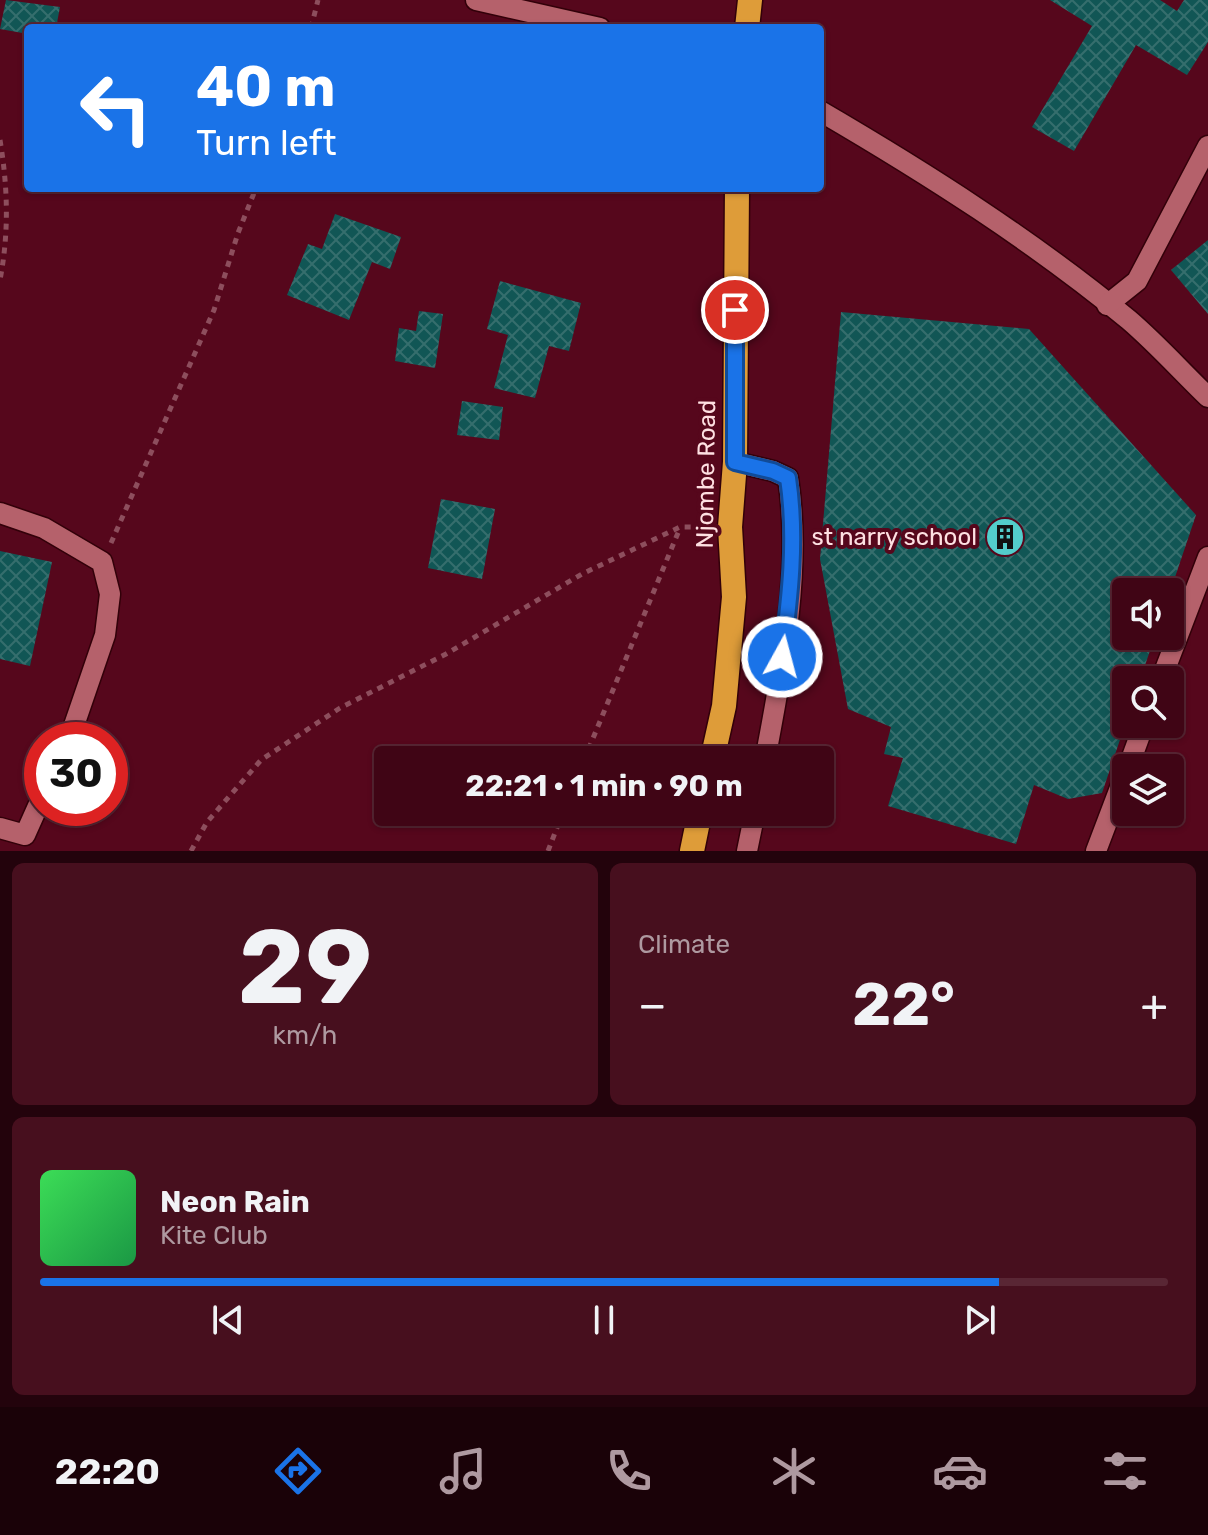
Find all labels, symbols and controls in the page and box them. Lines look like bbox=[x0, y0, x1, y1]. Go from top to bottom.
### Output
text: 40 m bbox=[196, 54, 336, 120]
icon: left bbox=[64, 56, 168, 160]
text: Turn left bbox=[196, 121, 337, 164]
pin bbox=[701, 276, 769, 344]
icon: arrive bbox=[713, 288, 757, 332]
street label: Njombe Road bbox=[691, 399, 721, 549]
building icon: st narry school bbox=[984, 516, 1026, 558]
place label: st narry school bbox=[812, 523, 977, 551]
map controls bbox=[1112, 578, 1184, 826]
button: sound bbox=[1112, 578, 1184, 650]
position arrow bbox=[740, 615, 824, 699]
button: search bbox=[1112, 666, 1184, 738]
speed limit sign: 30 bbox=[24, 722, 128, 826]
button: layers bbox=[1112, 754, 1184, 826]
text: 22:21 · 1 min · 90 m bbox=[465, 768, 743, 804]
text: 29 bbox=[238, 906, 372, 1029]
text: Climate bbox=[638, 929, 730, 960]
text: 22° bbox=[852, 969, 955, 1040]
text: − bbox=[638, 979, 667, 1031]
text: + bbox=[1141, 979, 1168, 1031]
text: km/h bbox=[273, 1020, 337, 1051]
text: Neon Rain bbox=[160, 1184, 310, 1220]
text: Kite Club bbox=[160, 1220, 268, 1251]
icon: previous bbox=[206, 1298, 250, 1342]
icon: pause bbox=[582, 1298, 626, 1342]
icon: next bbox=[958, 1298, 1002, 1342]
icon: directions bbox=[270, 1443, 326, 1499]
icon: music bbox=[435, 1443, 491, 1499]
icon: phone bbox=[601, 1443, 657, 1499]
icon: climate bbox=[766, 1443, 822, 1499]
icon: car bbox=[932, 1443, 988, 1499]
icon: filters bbox=[1097, 1443, 1153, 1499]
text: 22:20 bbox=[55, 1450, 160, 1493]

